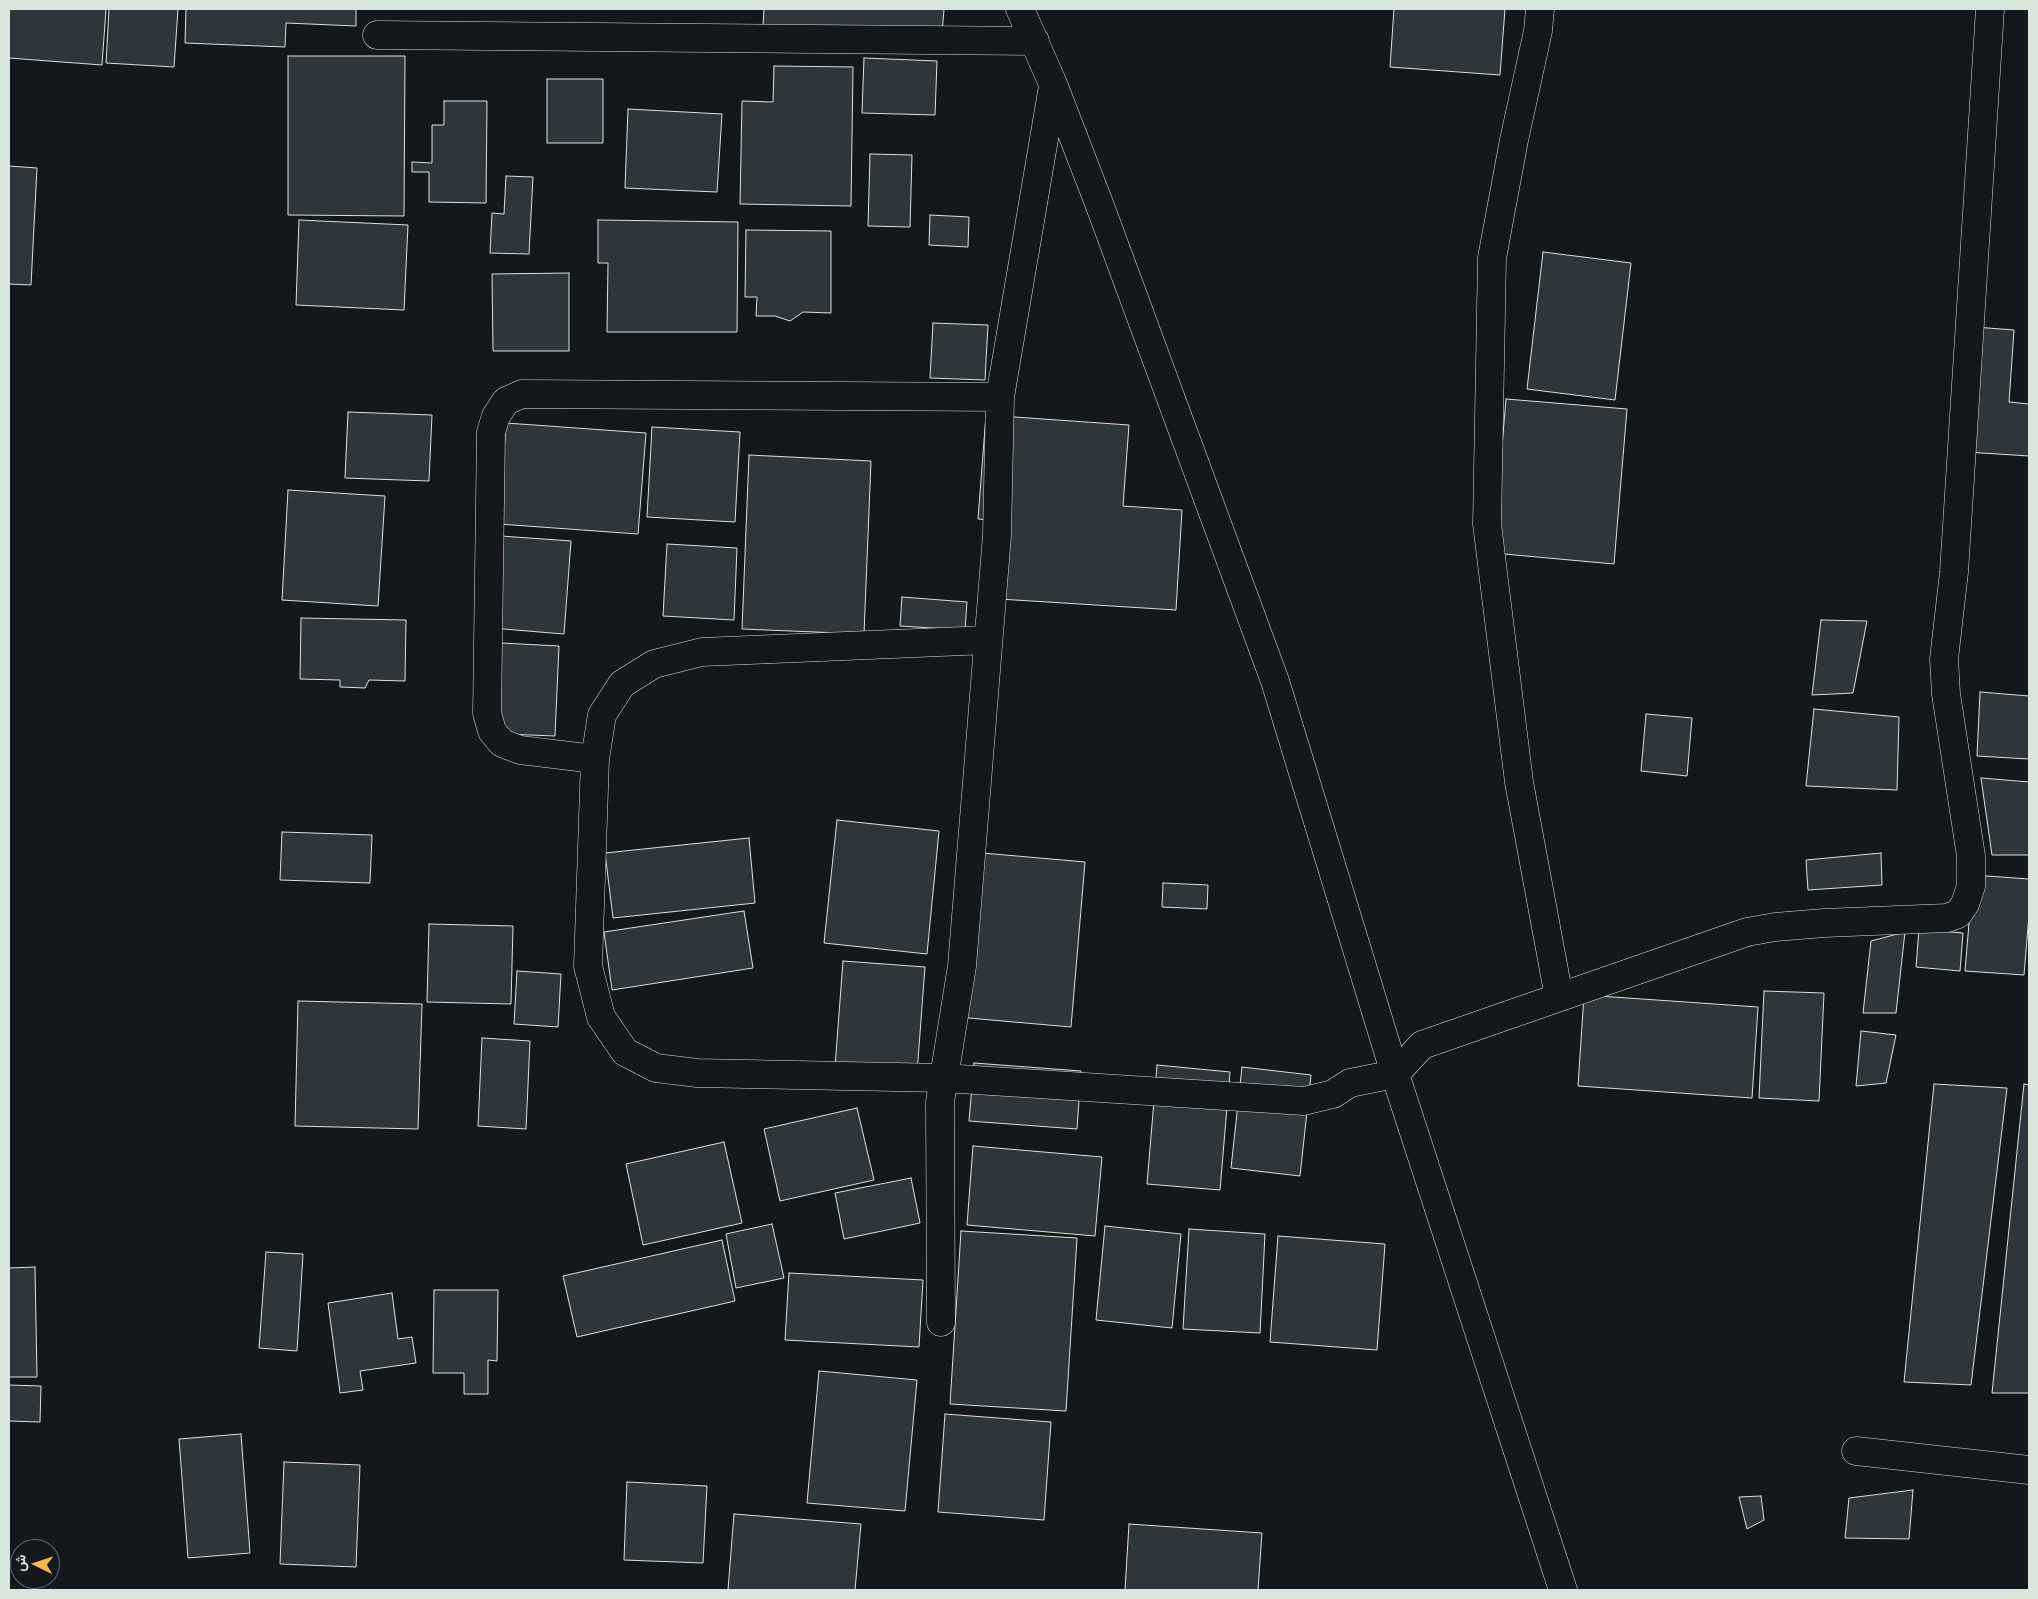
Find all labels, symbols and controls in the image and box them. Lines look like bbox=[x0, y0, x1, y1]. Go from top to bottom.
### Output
north arrow bbox=[10, 1539, 60, 1589]
text: ش bbox=[10, 1554, 32, 1572]

